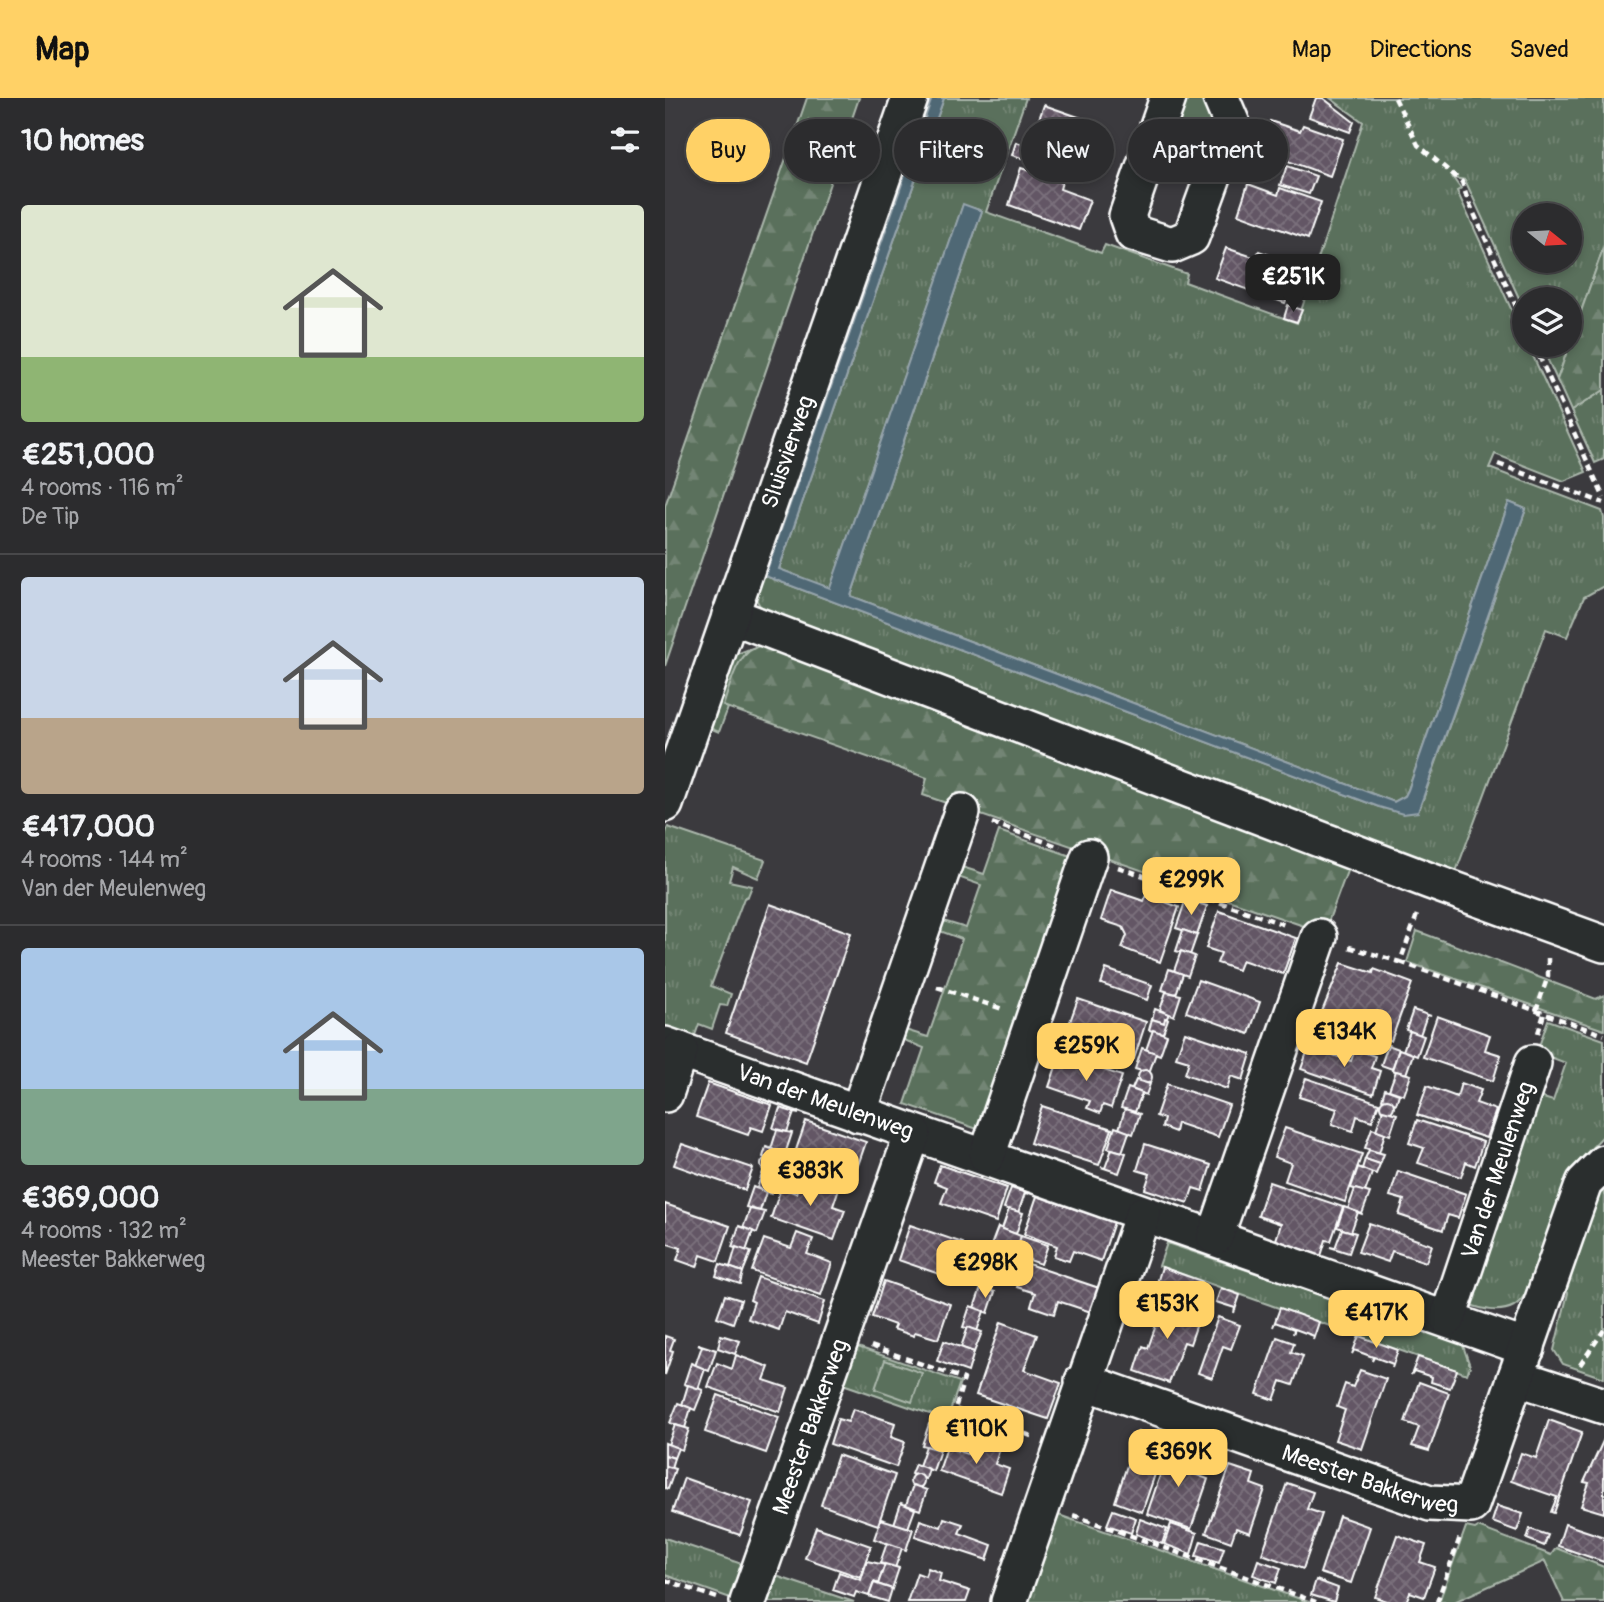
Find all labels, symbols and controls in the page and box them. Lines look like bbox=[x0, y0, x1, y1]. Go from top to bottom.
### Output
text: Map bbox=[35, 29, 90, 70]
text: Map bbox=[1292, 35, 1332, 64]
text: Directions bbox=[1370, 35, 1471, 64]
text: Saved bbox=[1509, 35, 1569, 64]
chip: Buy bbox=[686, 119, 770, 182]
chip: Rent bbox=[784, 119, 880, 182]
chip: Filters bbox=[894, 119, 1007, 182]
chip: New bbox=[1021, 119, 1114, 182]
chip: Apartment bbox=[1128, 119, 1288, 182]
icon: filters bbox=[606, 121, 644, 159]
text: 10 homes bbox=[21, 122, 144, 159]
north arrow bbox=[1512, 203, 1582, 273]
map controls bbox=[1512, 203, 1582, 357]
icon: home bbox=[270, 250, 396, 376]
pin: €251K bbox=[1244, 254, 1342, 314]
text: €251K bbox=[1261, 262, 1325, 291]
button: layers bbox=[1512, 287, 1582, 357]
street label: Sluisvierweg bbox=[755, 392, 821, 512]
text: €251,000 bbox=[21, 436, 155, 473]
text: 4 rooms · 116 m² bbox=[21, 473, 184, 502]
text: De Tip bbox=[21, 502, 79, 531]
icon: home bbox=[270, 622, 396, 748]
text: €417,000 bbox=[21, 808, 155, 845]
text: 4 rooms · 144 m² bbox=[21, 845, 188, 874]
pin: €299K bbox=[1142, 858, 1240, 917]
text: €299K bbox=[1158, 865, 1224, 894]
text: Van der Meulenweg bbox=[21, 874, 206, 903]
icon: home bbox=[270, 993, 396, 1119]
pin: €134K bbox=[1295, 1010, 1393, 1069]
text: €134K bbox=[1312, 1017, 1376, 1046]
pin: €259K bbox=[1037, 1024, 1135, 1083]
text: €259K bbox=[1053, 1031, 1119, 1060]
street label: Van der Meulenweg bbox=[733, 1057, 917, 1146]
street label: Van der Meulenweg bbox=[1455, 1078, 1541, 1263]
pin: €383K bbox=[761, 1148, 859, 1208]
text: €383K bbox=[777, 1156, 843, 1185]
text: €369,000 bbox=[21, 1179, 160, 1216]
text: 4 rooms · 132 m² bbox=[21, 1216, 187, 1245]
pin: €298K bbox=[936, 1240, 1034, 1300]
text: Meester Bakkerweg bbox=[21, 1245, 205, 1274]
text: €298K bbox=[952, 1248, 1018, 1277]
pin: €153K bbox=[1118, 1282, 1216, 1341]
text: €153K bbox=[1135, 1289, 1199, 1318]
pin: €417K bbox=[1327, 1290, 1425, 1350]
text: €417K bbox=[1344, 1298, 1408, 1327]
street label: Meester Bakkerweg bbox=[766, 1335, 854, 1518]
pin: €110K bbox=[927, 1406, 1025, 1466]
text: €110K bbox=[945, 1414, 1007, 1443]
pin: €369K bbox=[1129, 1430, 1227, 1489]
text: €369K bbox=[1144, 1437, 1212, 1466]
street label: Meester Bakkerweg bbox=[1278, 1438, 1459, 1519]

